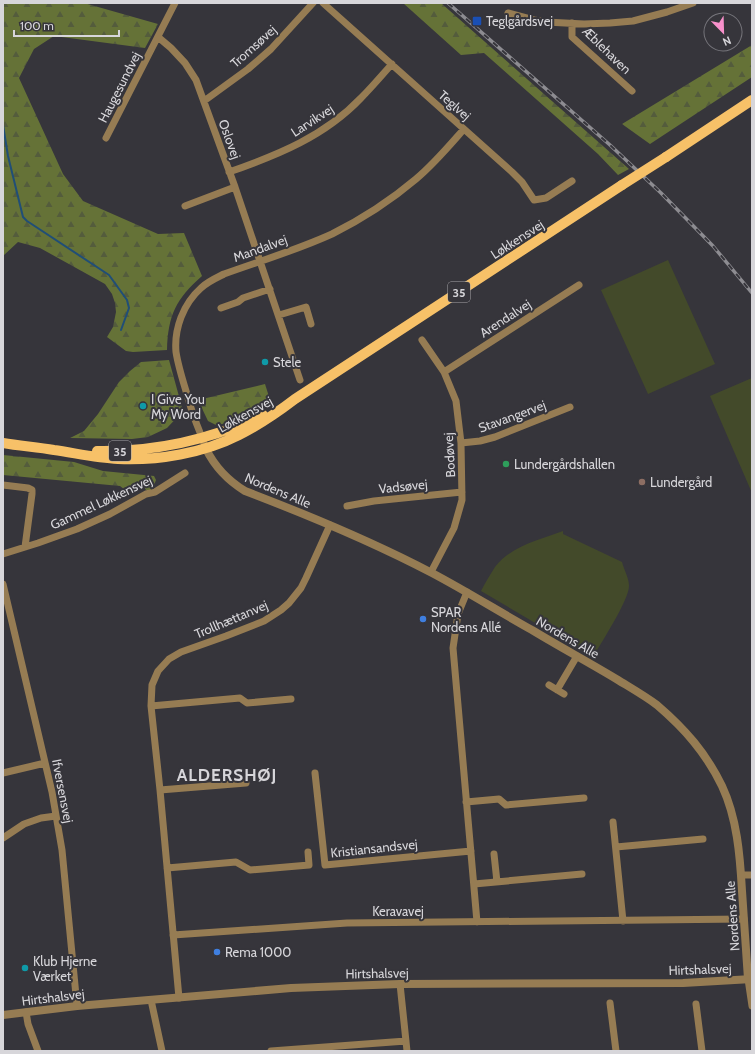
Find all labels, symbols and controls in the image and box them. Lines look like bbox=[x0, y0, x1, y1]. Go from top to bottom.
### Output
scale bar bbox=[14, 12, 119, 38]
north arrow bbox=[703, 12, 743, 52]
place label: Teglgårdsvej bbox=[486, 13, 553, 30]
marker: Teglgårdsvej bbox=[471, 15, 483, 27]
text: 100 m bbox=[20, 18, 54, 33]
street label: Tromsøvej bbox=[227, 21, 280, 72]
street label: Æblehaven bbox=[579, 22, 635, 77]
text: N bbox=[721, 33, 733, 49]
street label: Haugesundvej bbox=[94, 49, 145, 126]
street label: Teglvej bbox=[435, 87, 474, 124]
street label: Larvikvej bbox=[288, 100, 337, 140]
street label: Oslovej bbox=[215, 117, 245, 161]
street label: Løkkensvej bbox=[488, 216, 547, 263]
street label: Mandalvej bbox=[231, 231, 289, 266]
road number: 35 bbox=[448, 282, 470, 302]
street label: Arendalvej bbox=[476, 295, 534, 341]
place label: Stele bbox=[273, 354, 301, 370]
marker: Stele bbox=[260, 357, 270, 367]
place label: I Give You My Word bbox=[151, 391, 205, 422]
street label: Løkkensvej bbox=[215, 392, 276, 436]
street label: Stavangervej bbox=[476, 396, 548, 437]
marker: I Give You My Word bbox=[138, 401, 148, 411]
street label: Bodøvej bbox=[440, 432, 459, 478]
road number: 35 bbox=[109, 441, 131, 461]
place label: Lundergårdshallen bbox=[514, 456, 615, 472]
marker: Lundergårdshallen bbox=[501, 459, 511, 469]
street label: Nordens Alle bbox=[243, 469, 314, 511]
street label: Gammel Løkkensvej bbox=[48, 471, 155, 533]
place label: Lundergård bbox=[650, 474, 712, 490]
street label: Vadsøvej bbox=[378, 475, 428, 498]
marker: Lundergård bbox=[637, 477, 647, 487]
street label: Trollhættanvej bbox=[192, 596, 270, 643]
place label: SPAR Nordens Allé bbox=[431, 604, 501, 635]
street label: Nordens Alle bbox=[534, 613, 603, 662]
marker: SPAR Nordens Allé bbox=[418, 614, 428, 624]
street label: Ifversensvej bbox=[48, 758, 77, 825]
district label: ALDERSHØJ bbox=[177, 765, 277, 785]
street label: Kristiansandsvej bbox=[330, 835, 418, 862]
street label: Nordens Alle bbox=[722, 880, 742, 952]
street label: Keravavej bbox=[372, 903, 424, 920]
place label: Rema 1000 bbox=[225, 944, 291, 960]
marker: Rema 1000 bbox=[212, 947, 222, 957]
place label: Klub Hjerne Værket bbox=[33, 953, 97, 984]
street label: Hirtshalsvej bbox=[668, 960, 732, 979]
marker: Klub Hjerne Værket bbox=[20, 963, 30, 973]
street label: Hirtshalsvej bbox=[345, 964, 409, 983]
street label: Hirtshalsvej bbox=[21, 985, 85, 1010]

